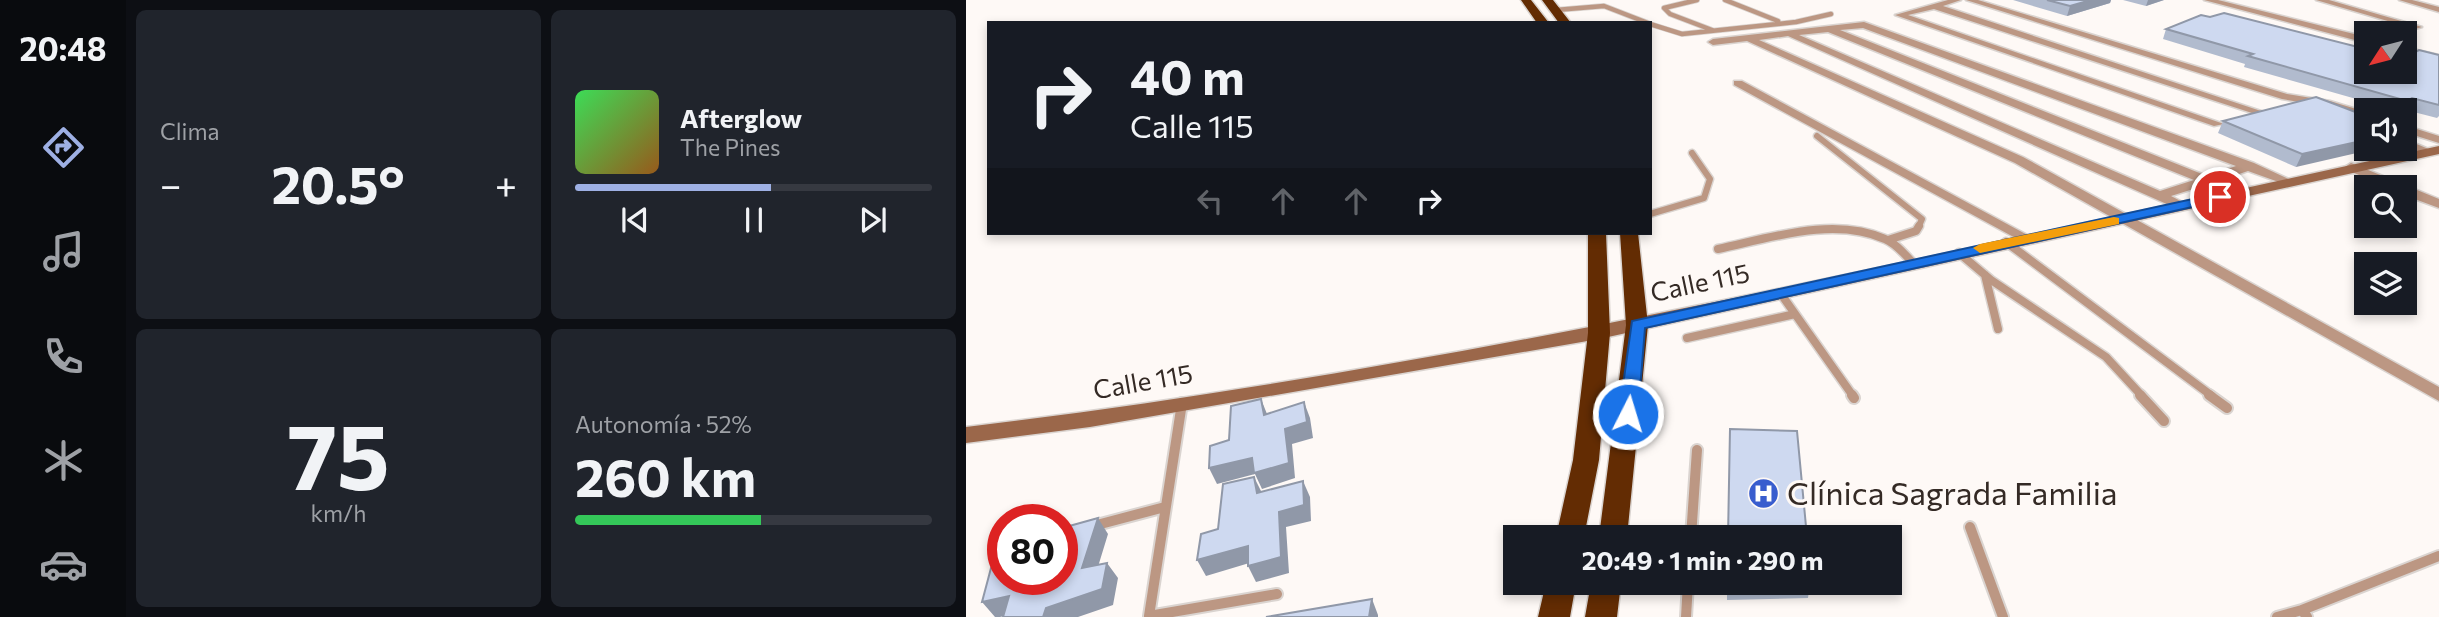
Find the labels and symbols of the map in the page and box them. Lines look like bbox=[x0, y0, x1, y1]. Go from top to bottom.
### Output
north arrow bbox=[2354, 21, 2417, 84]
pin bbox=[2190, 167, 2250, 227]
street label: Calle 115 bbox=[1647, 256, 1752, 307]
street label: Calle 115 bbox=[1091, 357, 1195, 405]
position arrow bbox=[1591, 377, 1665, 451]
place label: Clínica Sagrada Familia bbox=[1787, 472, 2118, 512]
hospital icon: Clínica Sagrada Familia bbox=[1747, 477, 1781, 511]
speed limit sign: 80 bbox=[987, 504, 1078, 595]

